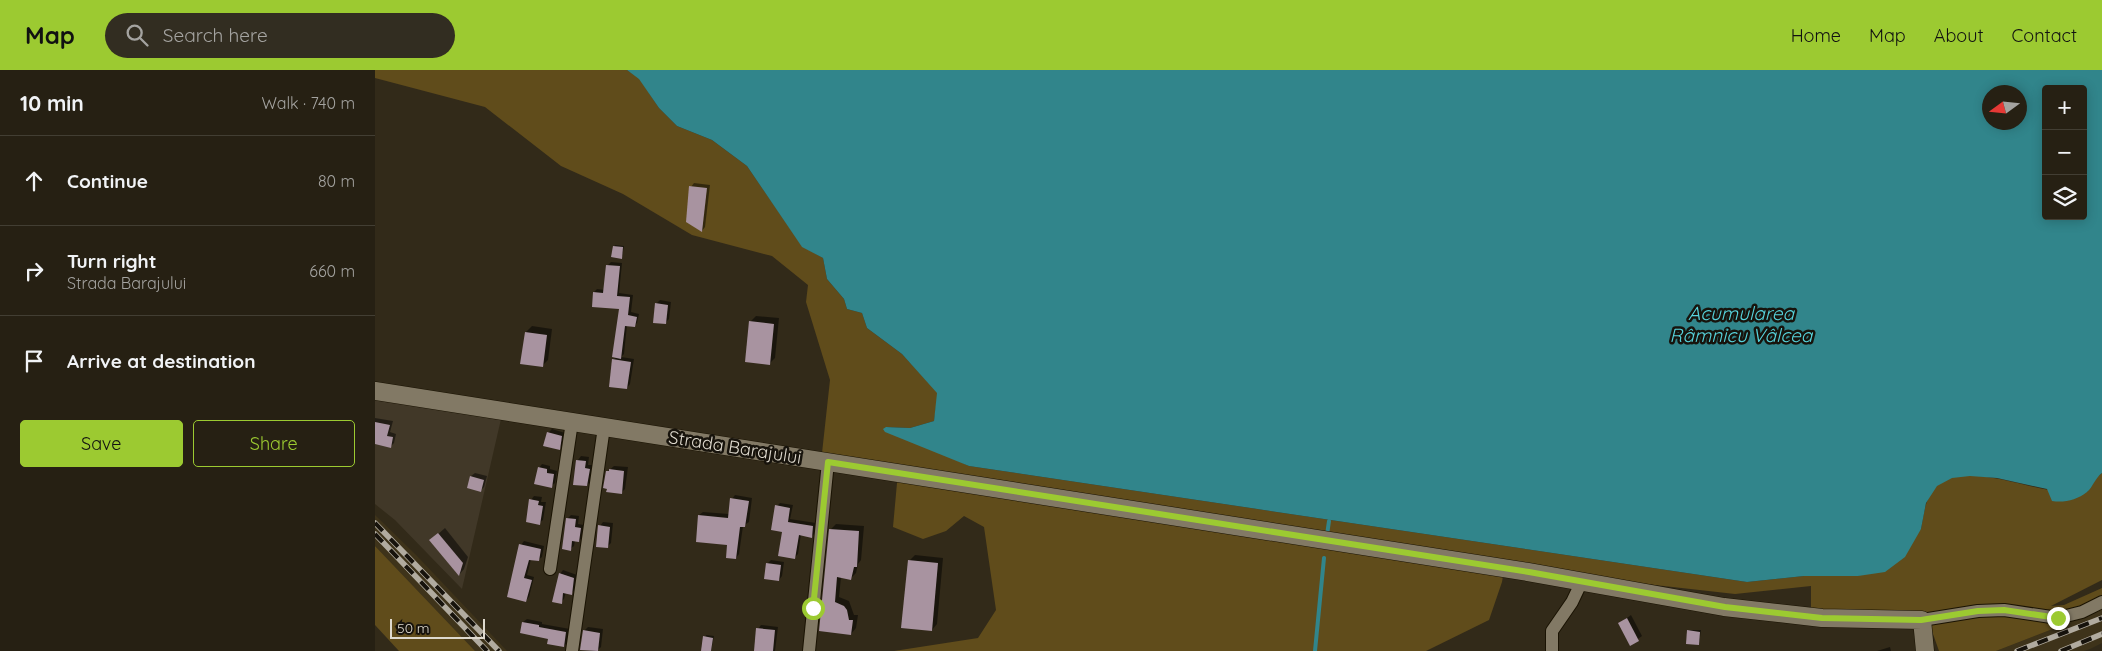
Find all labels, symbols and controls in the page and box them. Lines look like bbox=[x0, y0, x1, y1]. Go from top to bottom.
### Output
search box bbox=[105, 13, 455, 58]
text: Map bbox=[25, 20, 75, 50]
icon: search bbox=[123, 21, 151, 49]
text: Search here bbox=[163, 23, 268, 47]
text: Home bbox=[1791, 24, 1841, 47]
text: Map bbox=[1869, 24, 1906, 47]
text: About bbox=[1934, 24, 1984, 47]
text: Contact bbox=[2012, 24, 2077, 47]
north arrow bbox=[1982, 85, 2027, 130]
map controls bbox=[2042, 85, 2087, 220]
button: + bbox=[2042, 85, 2087, 130]
text: 10 min bbox=[20, 90, 84, 116]
text: Walk · 740 m bbox=[261, 93, 355, 113]
button: − bbox=[2042, 130, 2087, 175]
icon: ahead bbox=[20, 167, 48, 195]
text: Continue bbox=[67, 169, 148, 193]
text: 80 m bbox=[318, 171, 355, 191]
button: layers bbox=[2042, 175, 2087, 220]
text: Turn right bbox=[67, 249, 156, 273]
icon: right bbox=[20, 257, 48, 285]
text: 660 m bbox=[309, 261, 355, 281]
text: Strada Barajului bbox=[67, 273, 186, 293]
water label: Acumularea Râmnicu Vâlcea bbox=[1670, 301, 1814, 347]
icon: arrive bbox=[20, 347, 48, 375]
text: Arrive at destination bbox=[67, 349, 256, 373]
button: Save bbox=[20, 420, 183, 467]
button: Share bbox=[193, 420, 355, 467]
street label: Strada Barajului bbox=[667, 425, 803, 469]
route start bbox=[802, 597, 825, 620]
route end bbox=[2047, 607, 2070, 630]
scale bar bbox=[390, 616, 485, 639]
text: 50 m bbox=[397, 619, 430, 637]

